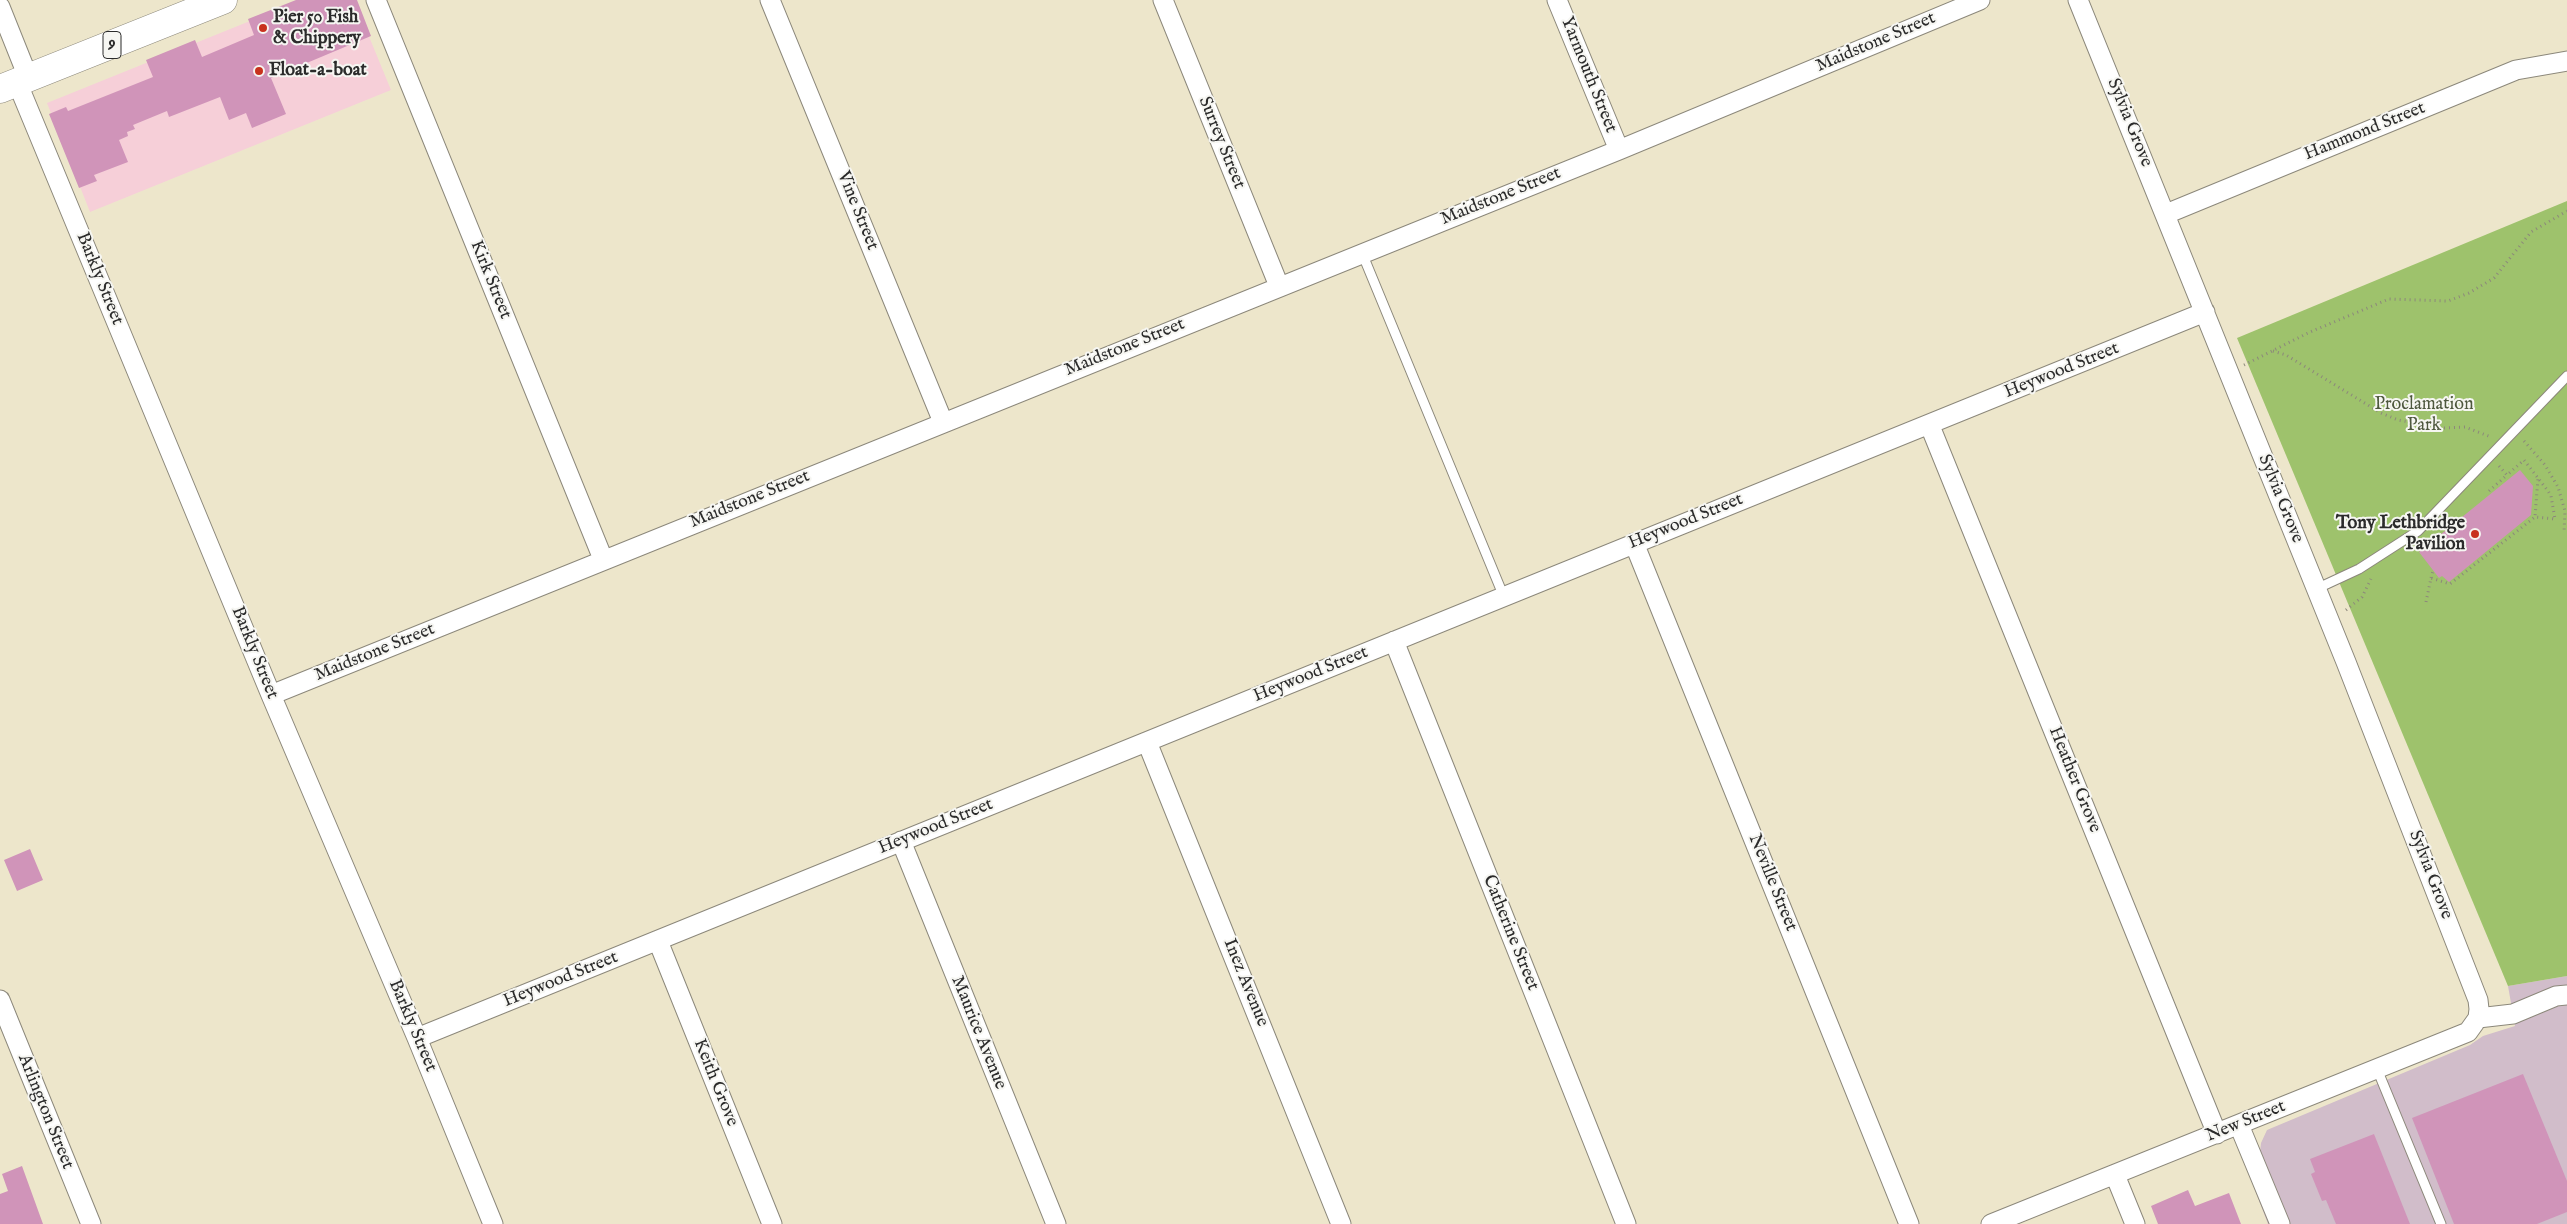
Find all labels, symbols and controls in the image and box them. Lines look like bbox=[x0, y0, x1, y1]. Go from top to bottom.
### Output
place label: Pier 50 Fish & Chippery bbox=[273, 7, 361, 50]
street label: Maidstone Street bbox=[1813, 8, 1939, 78]
street label: Yarmouth Street bbox=[1555, 14, 1621, 136]
marker: Pier 50 Fish & Chippery bbox=[257, 22, 269, 34]
road number: 9 bbox=[103, 32, 121, 58]
place label: Float-a-boat bbox=[269, 60, 367, 82]
marker: Float-a-boat bbox=[253, 65, 265, 77]
street label: Sylvia Grove bbox=[2101, 76, 2157, 170]
street label: Surrey Street bbox=[1193, 94, 1249, 192]
street label: Hammond Street bbox=[2301, 98, 2429, 166]
street label: Maidstone Street bbox=[1438, 163, 1564, 231]
street label: Vine Street bbox=[831, 168, 883, 254]
street label: Barkly Street bbox=[71, 229, 127, 329]
street label: Kirk Street bbox=[465, 238, 515, 322]
street label: Maidstone Street bbox=[1062, 314, 1188, 382]
street label: Heywood Street bbox=[2002, 338, 2122, 404]
park label: Proclamation Park bbox=[2375, 394, 2473, 436]
street label: Sylvia Grove bbox=[2252, 452, 2308, 546]
street label: Maidstone Street bbox=[687, 466, 813, 534]
street label: Heywood Street bbox=[1626, 489, 1746, 555]
place label: Tony Lethbridge Pavilion bbox=[2336, 513, 2465, 556]
marker: Tony Lethbridge Pavilion bbox=[2469, 528, 2481, 540]
street label: Barkly Street bbox=[226, 603, 282, 703]
street label: Maidstone Street bbox=[312, 619, 438, 687]
street label: Heywood Street bbox=[1251, 642, 1371, 708]
street label: Heather Grove bbox=[2043, 724, 2105, 836]
street label: Heywood Street bbox=[876, 794, 996, 860]
street label: Sylvia Grove bbox=[2403, 827, 2457, 923]
street label: Neville Street bbox=[1743, 831, 1801, 935]
street label: Catherine Street bbox=[1477, 872, 1543, 994]
street label: Inez Avenue bbox=[1218, 936, 1272, 1030]
street label: Heywood Street bbox=[501, 947, 621, 1013]
street label: Maurice Avenue bbox=[945, 973, 1011, 1093]
street label: Barkly Street bbox=[383, 977, 441, 1075]
street label: Keith Grove bbox=[688, 1036, 742, 1130]
street label: Arlington Street bbox=[12, 1051, 78, 1173]
street label: New Street bbox=[2203, 1096, 2289, 1148]

